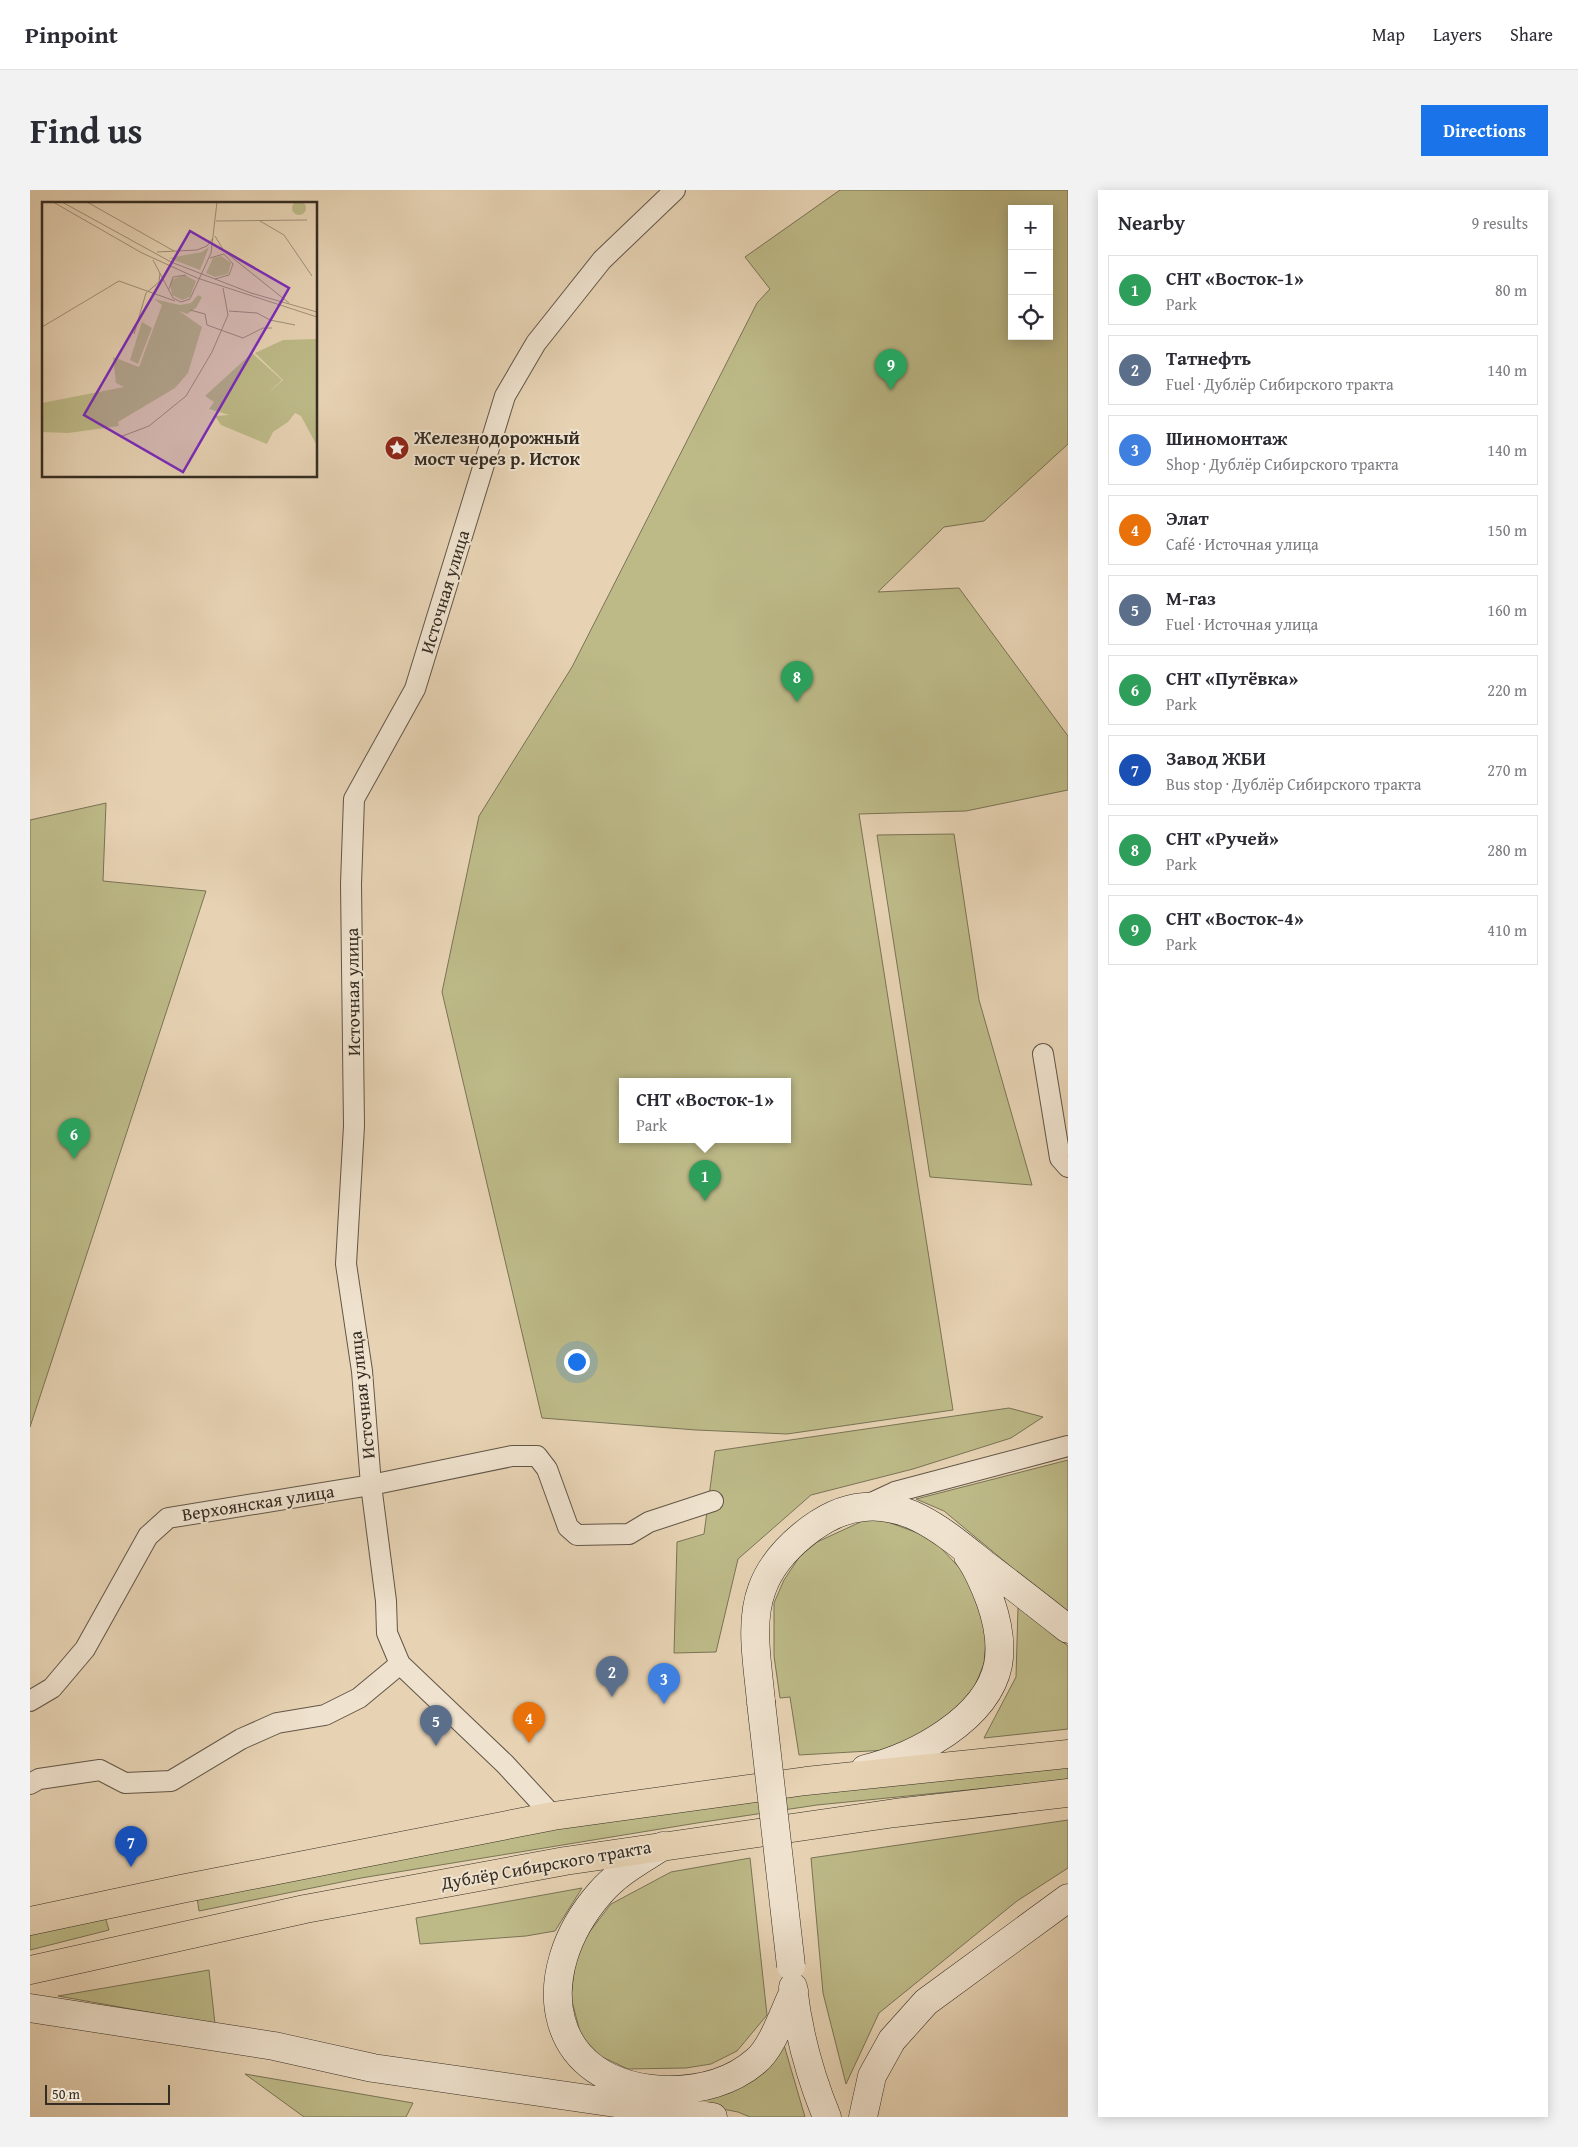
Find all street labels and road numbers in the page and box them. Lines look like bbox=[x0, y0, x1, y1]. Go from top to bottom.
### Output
street label: Источная улица bbox=[413, 526, 476, 657]
street label: Источная улица bbox=[338, 927, 367, 1056]
street label: Источная улица bbox=[341, 1329, 382, 1460]
street label: Верхоянская улица bbox=[180, 1477, 336, 1528]
street label: Дублёр Сибирского тракта bbox=[438, 1833, 654, 1896]

